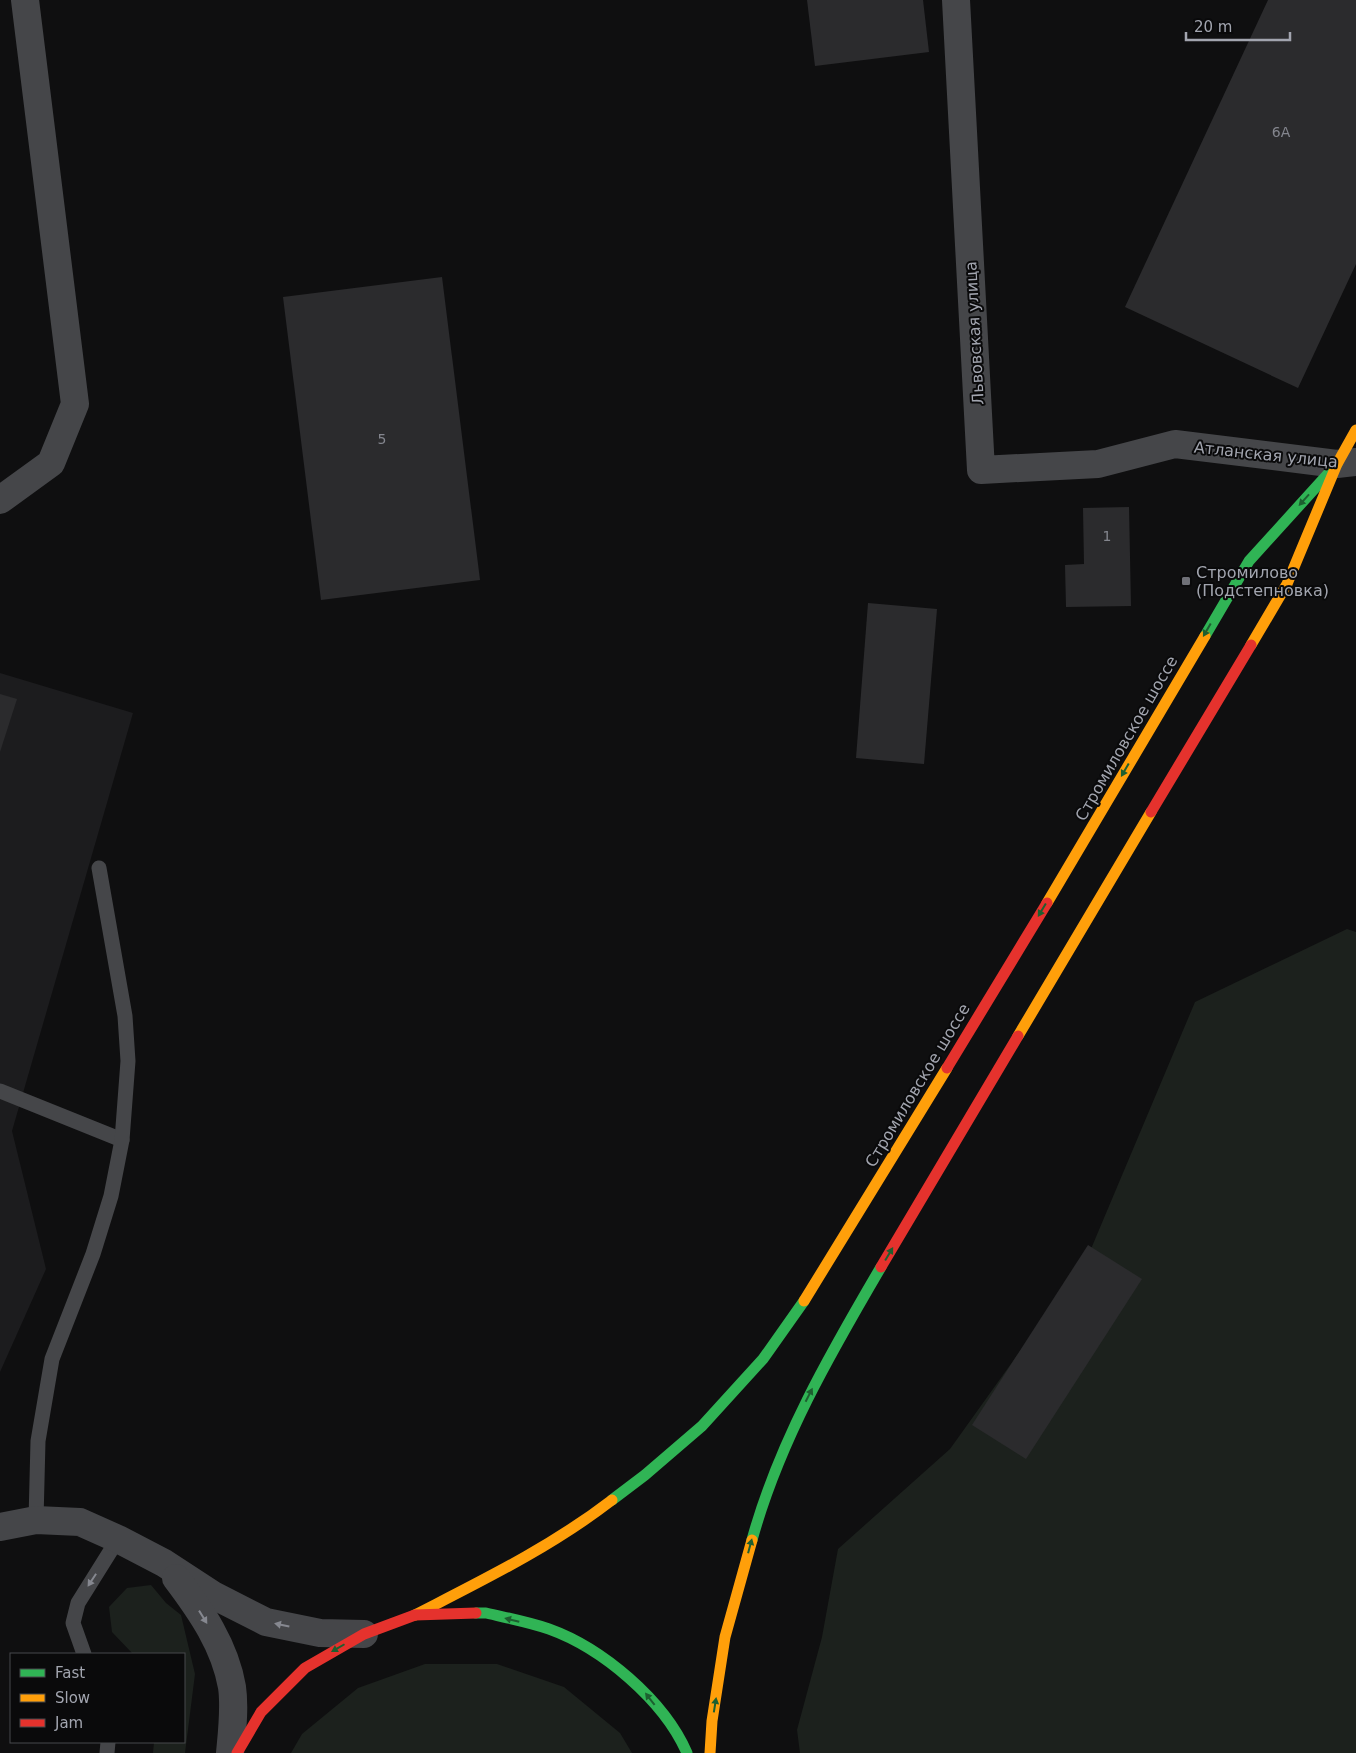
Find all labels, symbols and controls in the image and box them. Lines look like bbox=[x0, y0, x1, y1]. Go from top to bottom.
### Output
scale bar bbox=[1186, 10, 1290, 42]
text: 20 m bbox=[1194, 18, 1232, 36]
house number: 6А bbox=[1272, 124, 1291, 140]
street label: Львовская улица bbox=[961, 261, 988, 405]
house number: 5 bbox=[378, 431, 386, 447]
street label: Атланская улица bbox=[1193, 437, 1339, 471]
one-way arrow bbox=[1298, 494, 1310, 506]
house number: 1 bbox=[1103, 528, 1111, 544]
place label: Стромилово (Подстепновка) bbox=[1196, 563, 1329, 600]
marker: Стромилово (Подстепновка) bbox=[1180, 575, 1192, 587]
one-way arrow bbox=[1203, 624, 1212, 637]
street label: Стромиловское шоссе bbox=[1071, 652, 1182, 824]
one-way arrow bbox=[1121, 764, 1130, 777]
one-way arrow bbox=[1038, 903, 1047, 916]
street label: Стромиловское шоссе bbox=[861, 1000, 974, 1170]
one-way arrow bbox=[885, 1247, 894, 1260]
one-way arrow bbox=[805, 1388, 813, 1402]
one-way arrow bbox=[747, 1539, 755, 1554]
one-way arrow bbox=[87, 1574, 97, 1587]
one-way arrow bbox=[199, 1610, 208, 1623]
one-way arrow bbox=[504, 1615, 519, 1623]
one-way arrow bbox=[274, 1621, 289, 1629]
one-way arrow bbox=[332, 1644, 345, 1653]
legend bbox=[10, 1653, 185, 1743]
text: Fast bbox=[55, 1664, 85, 1682]
text: Slow bbox=[55, 1689, 90, 1707]
one-way arrow bbox=[645, 1692, 656, 1705]
one-way arrow bbox=[711, 1696, 719, 1712]
text: Jam bbox=[54, 1714, 83, 1732]

